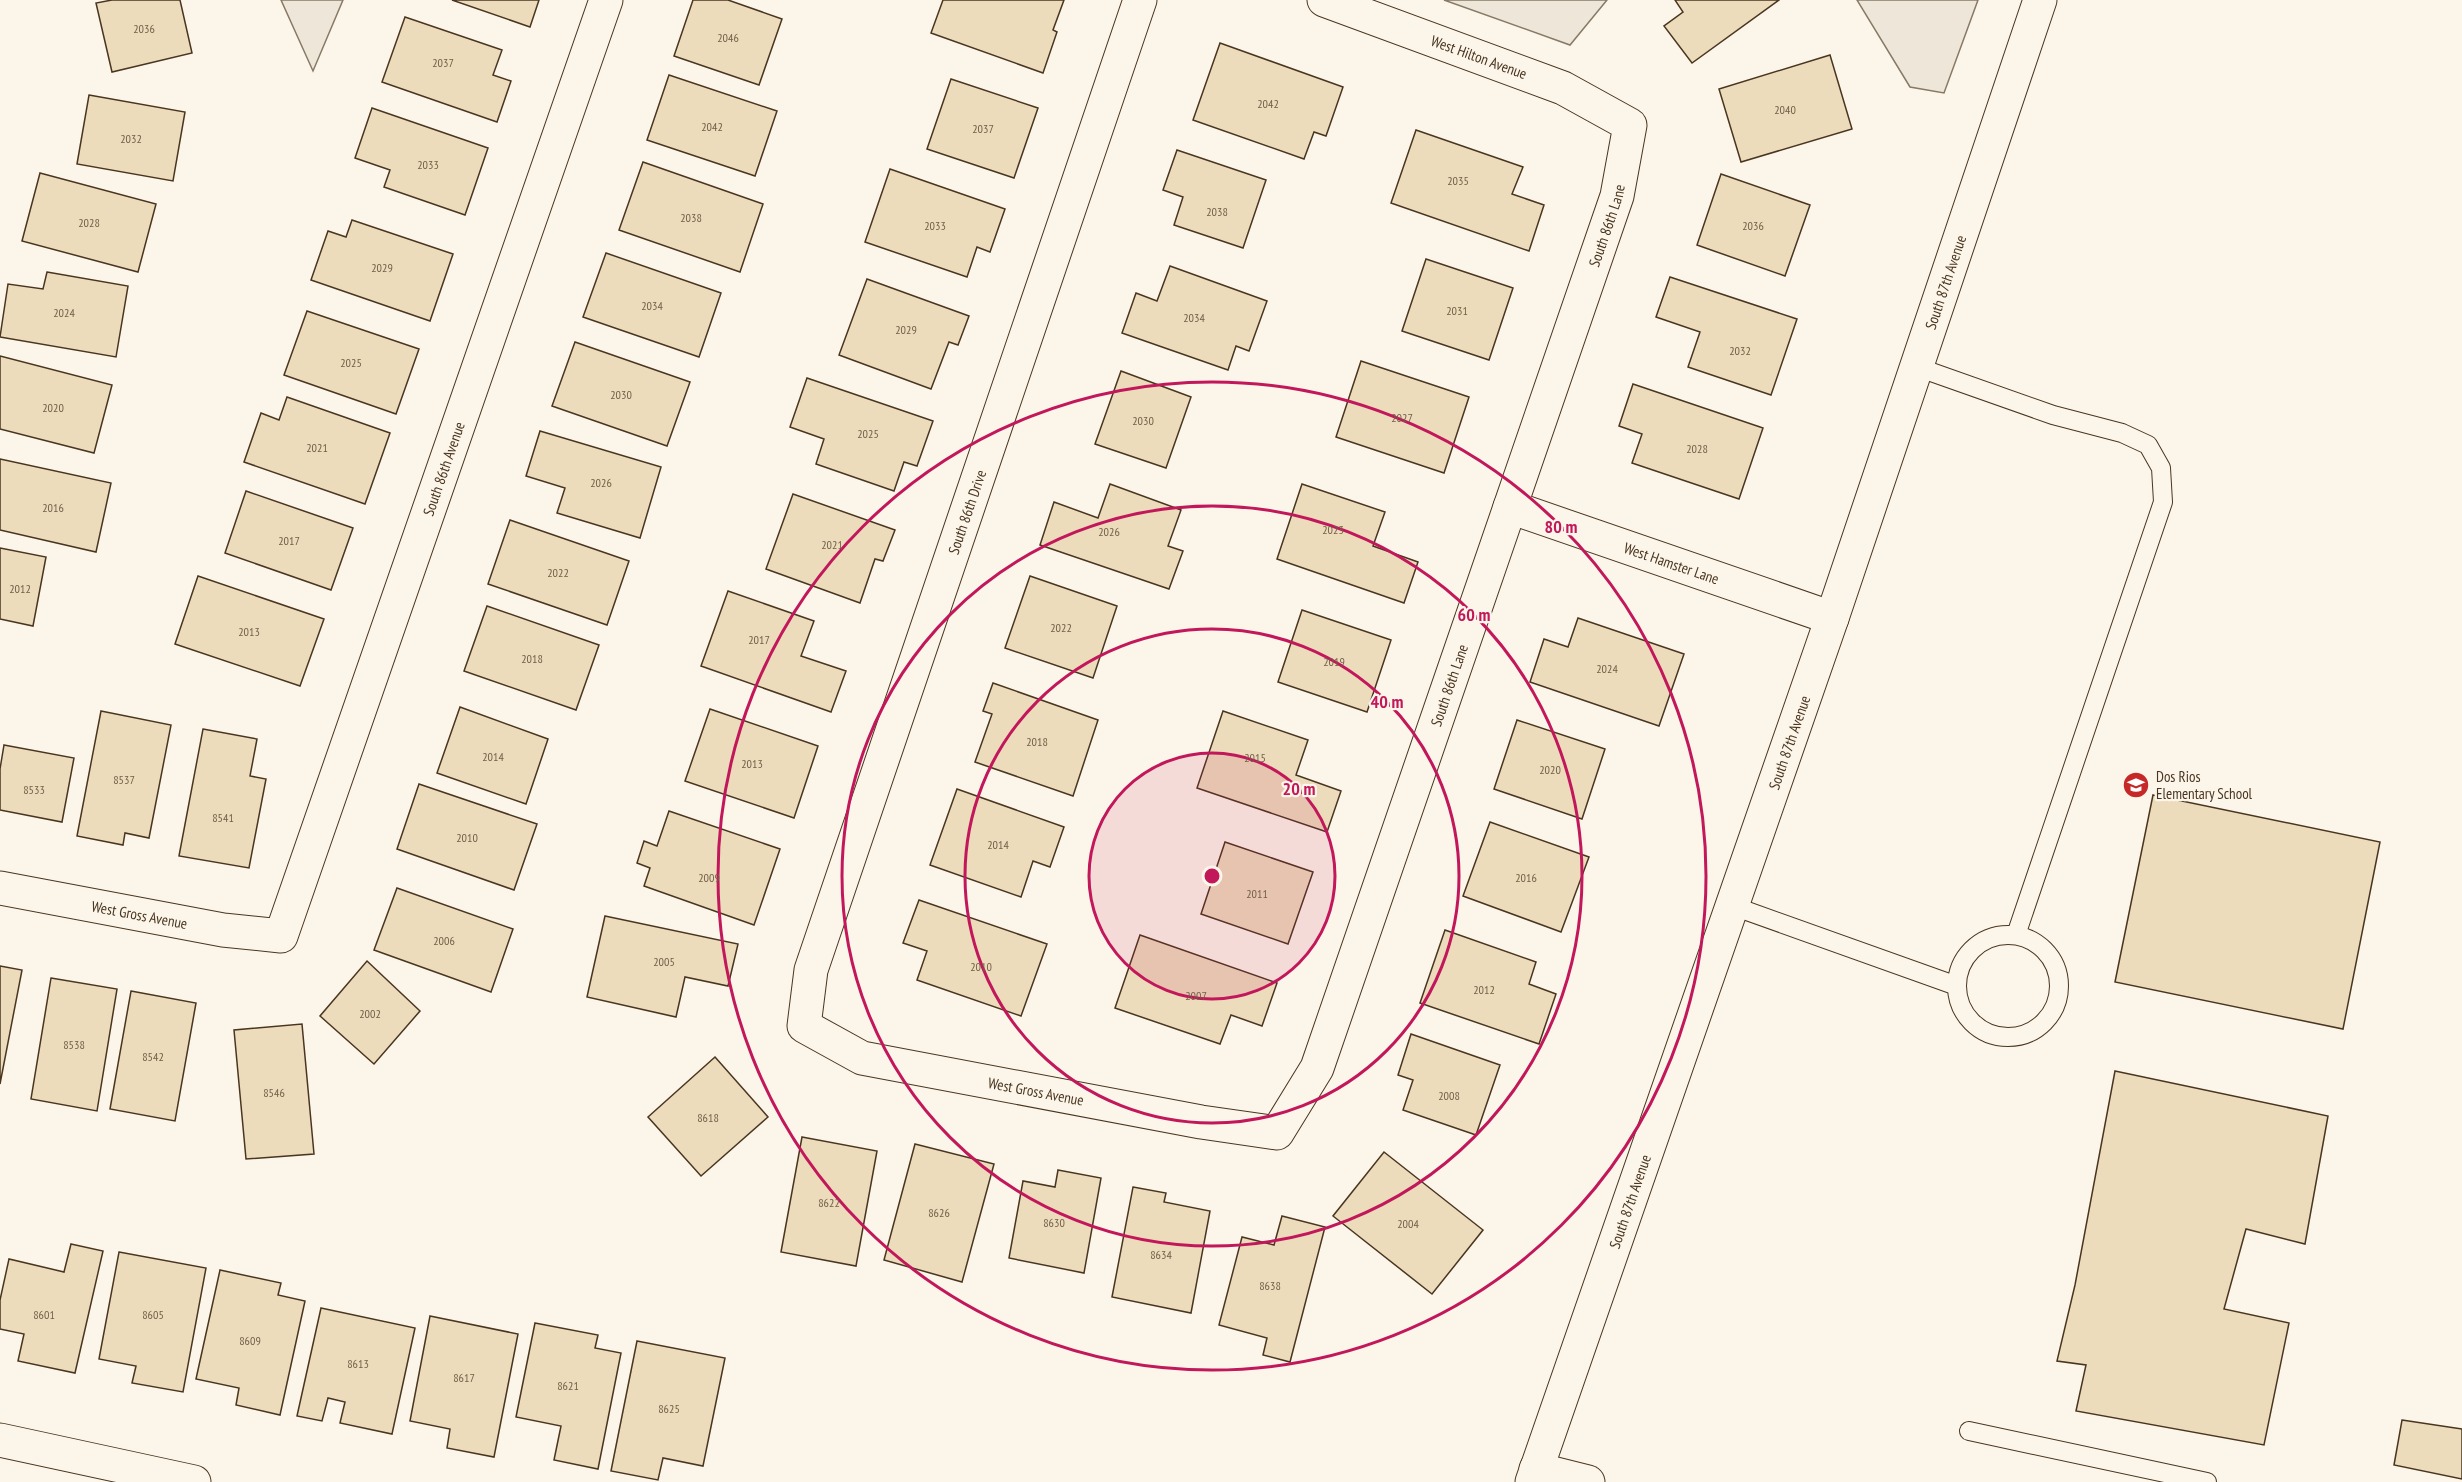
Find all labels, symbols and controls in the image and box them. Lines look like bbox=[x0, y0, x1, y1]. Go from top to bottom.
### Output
house number: 2036 bbox=[133, 21, 155, 36]
house number: 2046 bbox=[717, 30, 739, 45]
street label: West Hilton Avenue bbox=[1428, 31, 1530, 83]
house number: 2037 bbox=[432, 55, 454, 70]
house number: 2042 bbox=[1257, 96, 1279, 111]
house number: 2040 bbox=[1774, 102, 1796, 117]
house number: 2042 bbox=[701, 119, 723, 134]
house number: 2037 bbox=[972, 121, 994, 136]
house number: 2032 bbox=[120, 131, 142, 146]
house number: 2033 bbox=[417, 157, 439, 172]
house number: 2035 bbox=[1447, 173, 1469, 188]
street label: South 86th Lane bbox=[1584, 183, 1628, 269]
house number: 2038 bbox=[1206, 204, 1228, 219]
house number: 2038 bbox=[680, 210, 702, 225]
house number: 2028 bbox=[78, 215, 100, 230]
house number: 2033 bbox=[924, 218, 946, 233]
house number: 2036 bbox=[1742, 218, 1764, 233]
street label: South 87th Avenue bbox=[1920, 233, 1970, 332]
house number: 2029 bbox=[371, 260, 393, 275]
house number: 2034 bbox=[641, 298, 663, 313]
house number: 2031 bbox=[1446, 303, 1468, 318]
house number: 2024 bbox=[53, 305, 75, 320]
house number: 2034 bbox=[1183, 310, 1205, 325]
house number: 2029 bbox=[895, 322, 917, 337]
house number: 2032 bbox=[1729, 343, 1751, 358]
house number: 2025 bbox=[340, 355, 362, 370]
house number: 2030 bbox=[610, 387, 632, 402]
house number: 2020 bbox=[42, 400, 64, 415]
house number: 2027 bbox=[1391, 410, 1413, 425]
house number: 2030 bbox=[1132, 413, 1154, 428]
street label: South 86th Avenue bbox=[418, 419, 468, 518]
house number: 2025 bbox=[857, 426, 879, 441]
house number: 2021 bbox=[306, 440, 328, 455]
house number: 2028 bbox=[1686, 441, 1708, 456]
street label: South 86th Drive bbox=[944, 467, 990, 557]
house number: 2026 bbox=[590, 475, 612, 490]
house number: 2016 bbox=[42, 500, 64, 515]
text: 80 m bbox=[1545, 515, 1577, 538]
house number: 2023 bbox=[1322, 522, 1344, 537]
house number: 2026 bbox=[1098, 524, 1120, 539]
house number: 2017 bbox=[278, 533, 300, 548]
house number: 2021 bbox=[821, 537, 843, 552]
street label: West Hamster Lane bbox=[1622, 538, 1722, 588]
house number: 2022 bbox=[547, 565, 569, 580]
house number: 2012 bbox=[9, 581, 31, 596]
text: 60 m bbox=[1458, 603, 1490, 626]
house number: 2022 bbox=[1050, 620, 1072, 635]
house number: 2013 bbox=[238, 624, 260, 639]
house number: 2017 bbox=[748, 632, 770, 647]
street label: South 86th Lane bbox=[1426, 641, 1472, 729]
house number: 2018 bbox=[521, 651, 543, 666]
house number: 2019 bbox=[1323, 654, 1345, 669]
house number: 2024 bbox=[1596, 661, 1618, 676]
text: 40 m bbox=[1371, 690, 1403, 713]
street label: South 87th Avenue bbox=[1764, 693, 1814, 792]
house number: 2018 bbox=[1026, 734, 1048, 749]
house number: 2014 bbox=[482, 749, 504, 764]
house number: 2015 bbox=[1244, 750, 1266, 765]
house number: 2013 bbox=[741, 756, 763, 771]
house number: 2020 bbox=[1539, 762, 1561, 777]
place label: Dos Rios Elementary School bbox=[2156, 767, 2253, 803]
school or university icon: Dos Rios Elementary School bbox=[2121, 770, 2151, 800]
house number: 8537 bbox=[113, 772, 135, 787]
text: 20 m bbox=[1283, 777, 1315, 800]
house number: 8533 bbox=[23, 782, 45, 797]
house number: 8541 bbox=[212, 810, 234, 825]
house number: 2010 bbox=[456, 830, 478, 845]
house number: 2014 bbox=[987, 837, 1009, 852]
centre of rings bbox=[1202, 866, 1222, 886]
house number: 2009 bbox=[698, 870, 720, 885]
house number: 2016 bbox=[1515, 870, 1537, 885]
house number: 2011 bbox=[1246, 886, 1268, 901]
street label: West Gross Avenue bbox=[90, 896, 189, 933]
house number: 2006 bbox=[433, 933, 455, 948]
house number: 2005 bbox=[653, 954, 675, 969]
house number: 2010 bbox=[970, 959, 992, 974]
house number: 2012 bbox=[1473, 982, 1495, 997]
house number: 2007 bbox=[1185, 988, 1207, 1003]
house number: 2002 bbox=[359, 1006, 381, 1021]
house number: 8538 bbox=[63, 1037, 85, 1052]
house number: 8542 bbox=[142, 1049, 164, 1064]
street label: West Gross Avenue bbox=[987, 1073, 1085, 1109]
house number: 8546 bbox=[263, 1085, 285, 1100]
house number: 2008 bbox=[1438, 1088, 1460, 1103]
house number: 8618 bbox=[697, 1110, 719, 1125]
street label: South 87th Avenue bbox=[1604, 1152, 1655, 1251]
house number: 8622 bbox=[818, 1195, 840, 1210]
house number: 8626 bbox=[928, 1205, 950, 1220]
house number: 8630 bbox=[1043, 1215, 1065, 1230]
house number: 2004 bbox=[1397, 1216, 1419, 1231]
house number: 8634 bbox=[1150, 1247, 1172, 1262]
house number: 8638 bbox=[1259, 1278, 1281, 1293]
house number: 8601 bbox=[33, 1307, 55, 1322]
house number: 8605 bbox=[142, 1307, 164, 1322]
house number: 8609 bbox=[239, 1333, 261, 1348]
house number: 8613 bbox=[347, 1356, 369, 1371]
house number: 8617 bbox=[453, 1370, 475, 1385]
house number: 8621 bbox=[557, 1378, 579, 1393]
house number: 8625 bbox=[658, 1401, 680, 1416]

